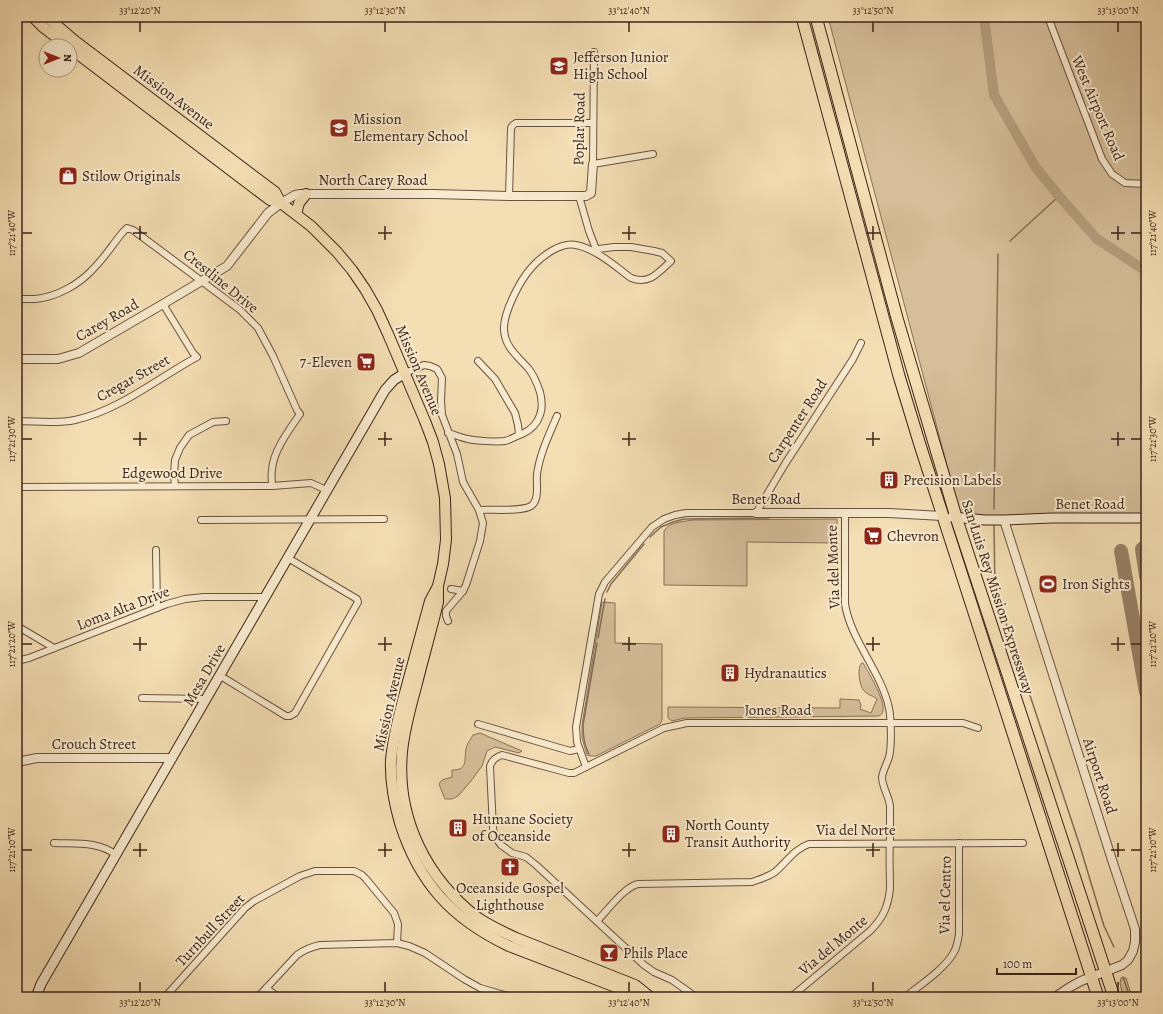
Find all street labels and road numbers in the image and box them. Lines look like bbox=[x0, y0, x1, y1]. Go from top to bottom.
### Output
street label: West Airport Road bbox=[1066, 52, 1130, 164]
street label: Mission Avenue bbox=[129, 60, 219, 134]
street label: Poplar Road bbox=[568, 91, 590, 166]
street label: North Carey Road bbox=[318, 170, 429, 190]
street label: Crestline Drive bbox=[179, 244, 263, 318]
street label: Carey Road bbox=[72, 293, 143, 346]
street label: Mission Avenue bbox=[391, 322, 447, 419]
street label: Cregar Street bbox=[93, 350, 173, 406]
street label: Carpenter Road bbox=[762, 374, 832, 467]
street label: Edgewood Drive bbox=[122, 463, 223, 483]
street label: Benet Road bbox=[731, 489, 802, 509]
street label: Benet Road bbox=[1055, 494, 1126, 514]
street label: San Luis Rey Mission Expressway bbox=[957, 497, 1039, 697]
street label: Via del Monte bbox=[822, 524, 844, 610]
street label: Loma Alta Drive bbox=[74, 581, 173, 635]
street label: Mesa Drive bbox=[178, 640, 230, 710]
street label: Mission Avenue bbox=[368, 655, 410, 753]
street label: Jones Road bbox=[745, 700, 812, 720]
street label: Crouch Street bbox=[52, 734, 136, 754]
street label: Airport Road bbox=[1078, 735, 1122, 817]
street label: Via del Norte bbox=[815, 820, 896, 840]
street label: Via el Centro bbox=[934, 856, 956, 935]
street label: Turnbull Street bbox=[171, 889, 249, 971]
street label: Via del Monte bbox=[794, 910, 872, 980]

